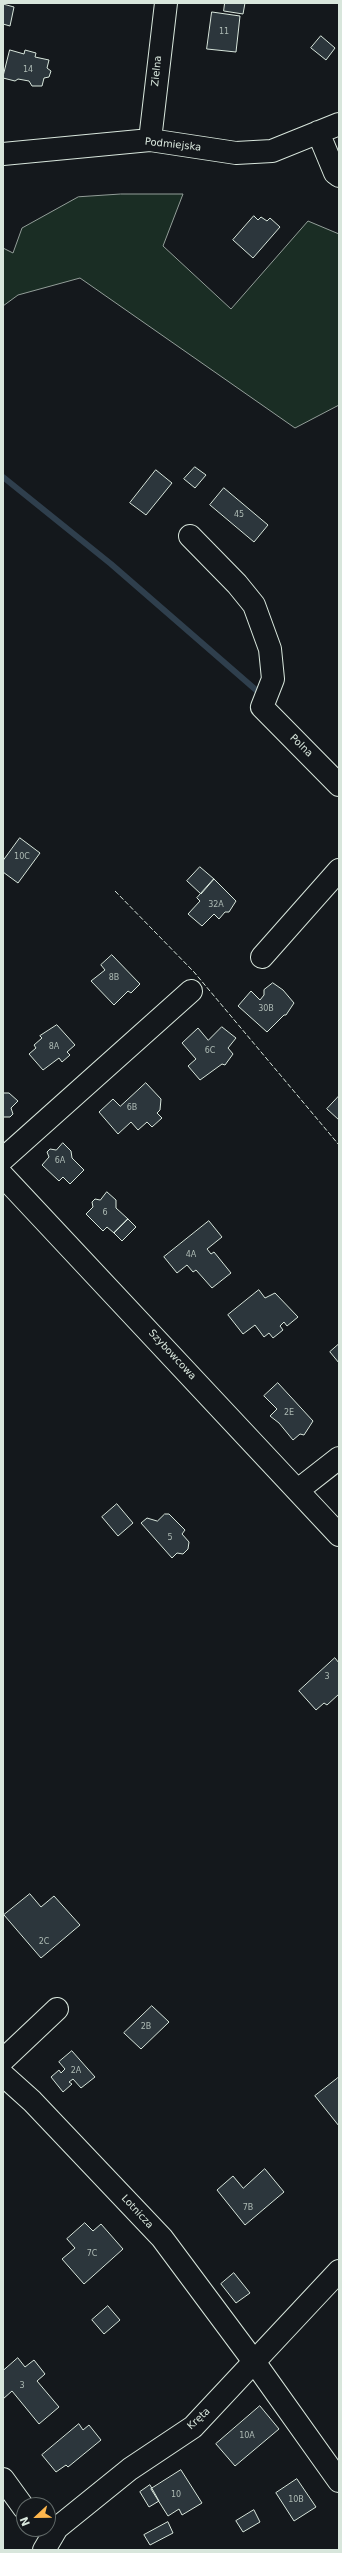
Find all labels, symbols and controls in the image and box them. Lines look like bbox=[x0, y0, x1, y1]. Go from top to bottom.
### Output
house number: 11 bbox=[219, 27, 229, 37]
street label: Zielna bbox=[149, 55, 165, 87]
house number: 14 bbox=[23, 65, 33, 75]
street label: Podmiejska bbox=[144, 136, 202, 154]
house number: 45 bbox=[234, 510, 244, 520]
street label: Polna bbox=[287, 732, 315, 760]
house number: 10C bbox=[14, 852, 30, 862]
house number: 32A bbox=[208, 900, 224, 910]
house number: 8B bbox=[109, 973, 119, 983]
house number: 30B bbox=[258, 1004, 274, 1014]
house number: 8A bbox=[49, 1042, 59, 1052]
house number: 6C bbox=[205, 1046, 215, 1056]
house number: 6B bbox=[127, 1103, 137, 1113]
house number: 6A bbox=[55, 1156, 65, 1166]
house number: 6 bbox=[102, 1208, 108, 1218]
house number: 4A bbox=[186, 1250, 196, 1260]
street label: Szybowcowa bbox=[146, 1327, 198, 1383]
house number: 2E bbox=[284, 1408, 294, 1418]
house number: 5 bbox=[167, 1533, 173, 1543]
house number: 3 bbox=[324, 1672, 330, 1682]
house number: 2C bbox=[39, 1937, 49, 1947]
house number: 2B bbox=[141, 2022, 151, 2032]
house number: 2A bbox=[71, 2066, 81, 2076]
street label: Lotnicza bbox=[118, 2193, 156, 2231]
house number: 7B bbox=[243, 2203, 253, 2213]
house number: 7C bbox=[87, 2249, 97, 2259]
house number: 3 bbox=[19, 2381, 25, 2391]
street label: Kręta bbox=[185, 2405, 213, 2433]
house number: 10A bbox=[239, 2431, 255, 2441]
house number: 10 bbox=[171, 2490, 181, 2500]
house number: 10B bbox=[288, 2495, 304, 2505]
north arrow bbox=[16, 2497, 56, 2537]
text: N bbox=[18, 2515, 33, 2528]

